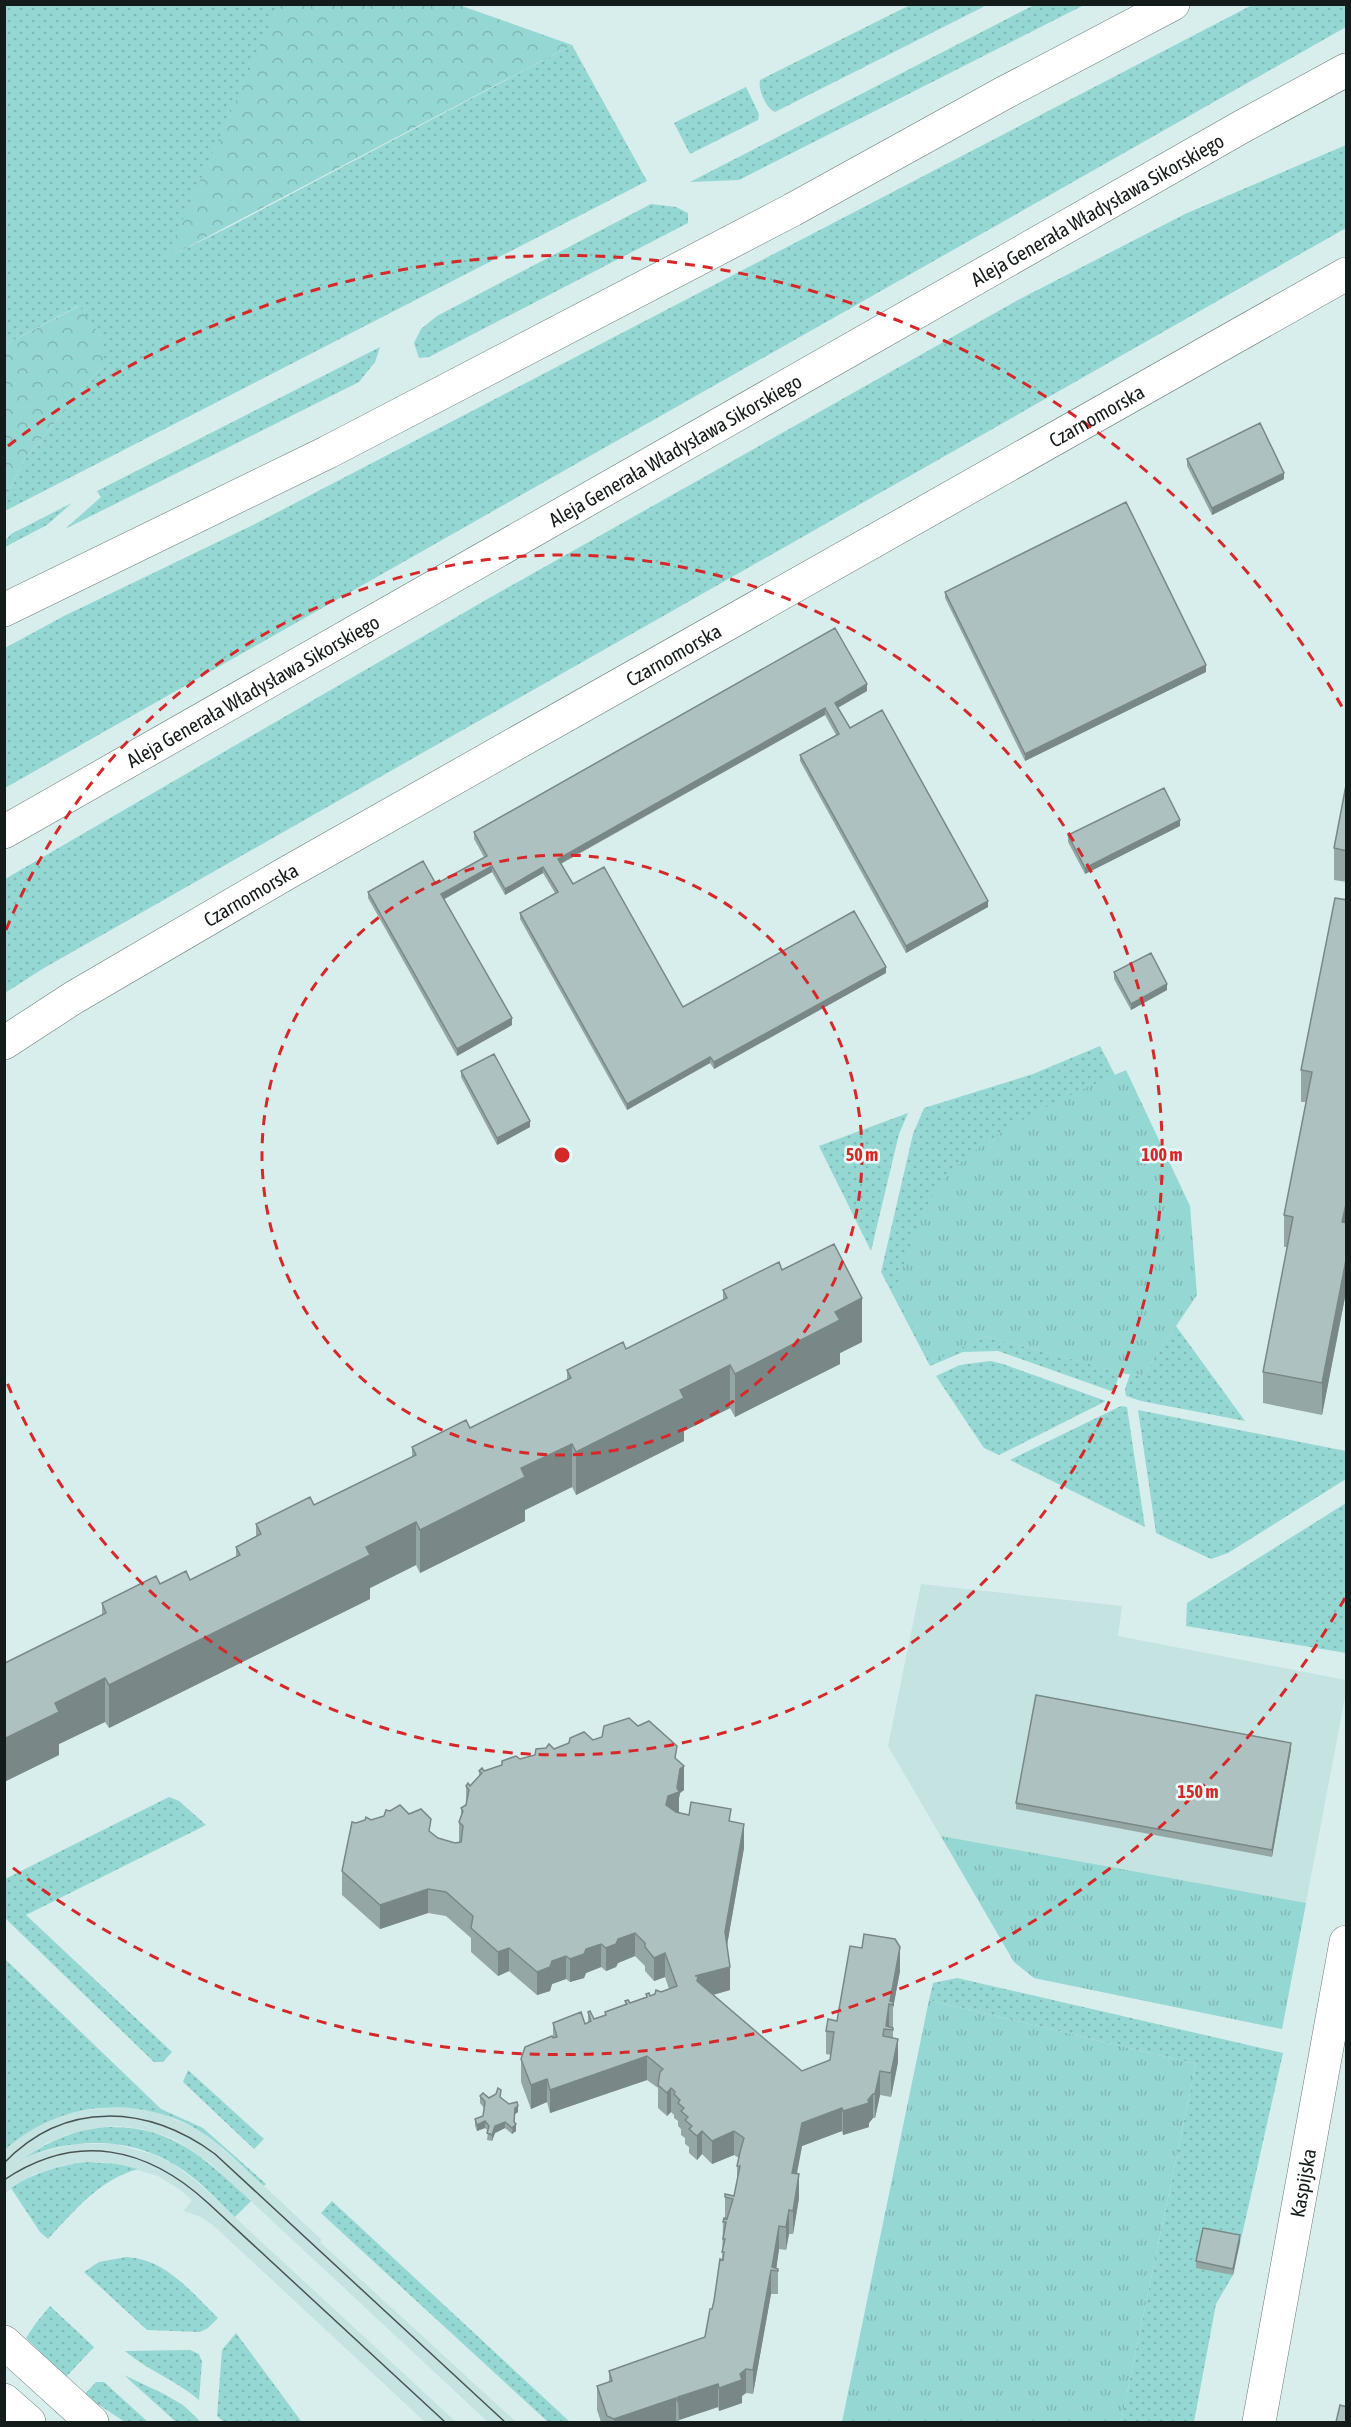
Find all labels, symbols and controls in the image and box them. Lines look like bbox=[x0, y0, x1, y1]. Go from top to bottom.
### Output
street label: Aleja Generała Władysława Sikorskiego bbox=[967, 128, 1227, 290]
street label: Aleja Generała Władysława Sikorskiego bbox=[544, 369, 805, 531]
street label: Czarnomorska bbox=[1045, 379, 1148, 451]
street label: Aleja Generała Władysława Sikorskiego bbox=[122, 609, 383, 771]
street label: Czarnomorska bbox=[622, 618, 725, 690]
street label: Czarnomorska bbox=[199, 858, 302, 931]
text: 50 m bbox=[846, 1144, 878, 1165]
text: 100 m bbox=[1142, 1144, 1182, 1165]
centre of rings bbox=[552, 1145, 572, 1165]
text: 150 m bbox=[1178, 1781, 1218, 1802]
street label: Kaspijska bbox=[1285, 2147, 1320, 2219]

